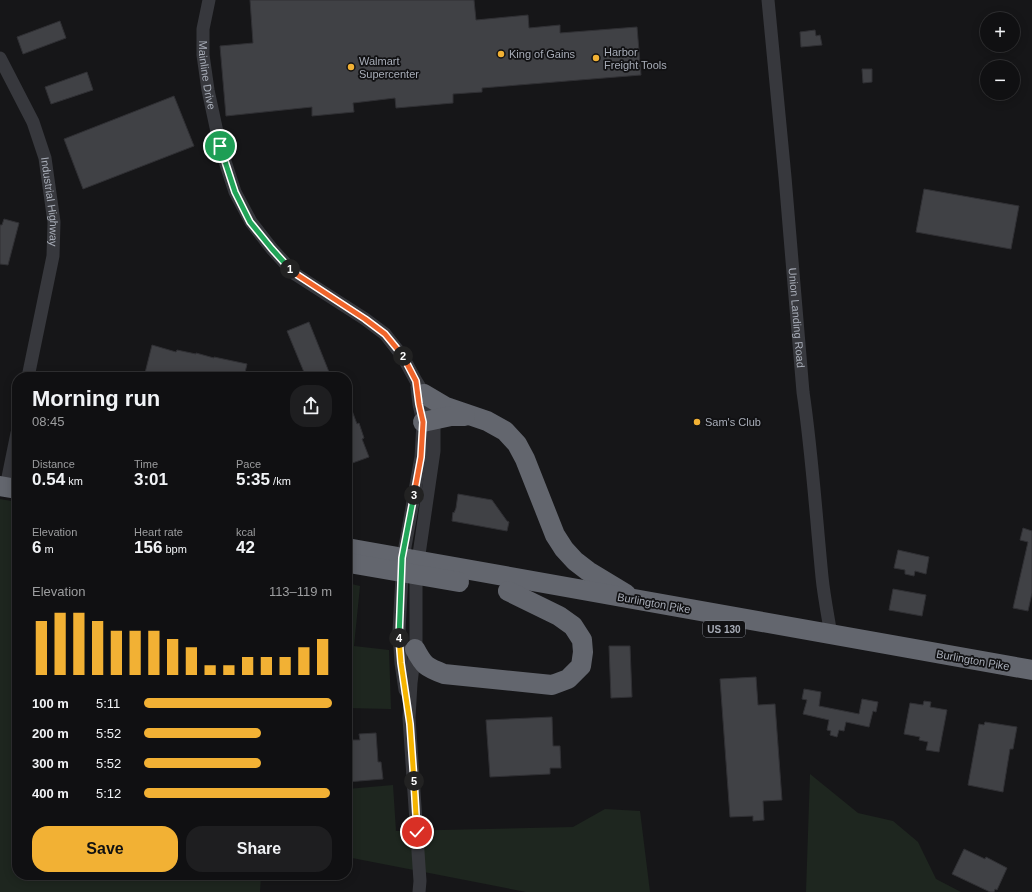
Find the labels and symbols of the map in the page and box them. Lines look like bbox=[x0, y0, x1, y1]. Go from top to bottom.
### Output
street label: Mainline Drive bbox=[197, 40, 218, 111]
place label: Harbor Freight Tools bbox=[604, 46, 667, 71]
place label: King of Gains bbox=[509, 48, 576, 60]
marker: King of Gains bbox=[496, 49, 506, 59]
marker: Harbor Freight Tools bbox=[591, 53, 601, 63]
place label: Walmart Supercenter bbox=[359, 55, 419, 80]
marker: Walmart Supercenter bbox=[346, 62, 356, 72]
pin bbox=[203, 129, 237, 163]
street label: Industrial Highway bbox=[39, 156, 60, 247]
pin: 1 bbox=[280, 259, 300, 279]
street label: Union Landing Road bbox=[787, 267, 807, 368]
pin: 2 bbox=[393, 346, 413, 366]
place label: Sam's Club bbox=[705, 416, 761, 428]
marker: Sam's Club bbox=[692, 417, 702, 427]
pin: 3 bbox=[404, 485, 424, 505]
street label: Burlington Pike bbox=[617, 591, 691, 615]
road number: US 130 bbox=[703, 621, 745, 637]
pin: 4 bbox=[389, 628, 409, 648]
street label: Burlington Pike bbox=[936, 648, 1010, 672]
pin: 5 bbox=[404, 771, 424, 791]
pin bbox=[400, 815, 434, 849]

